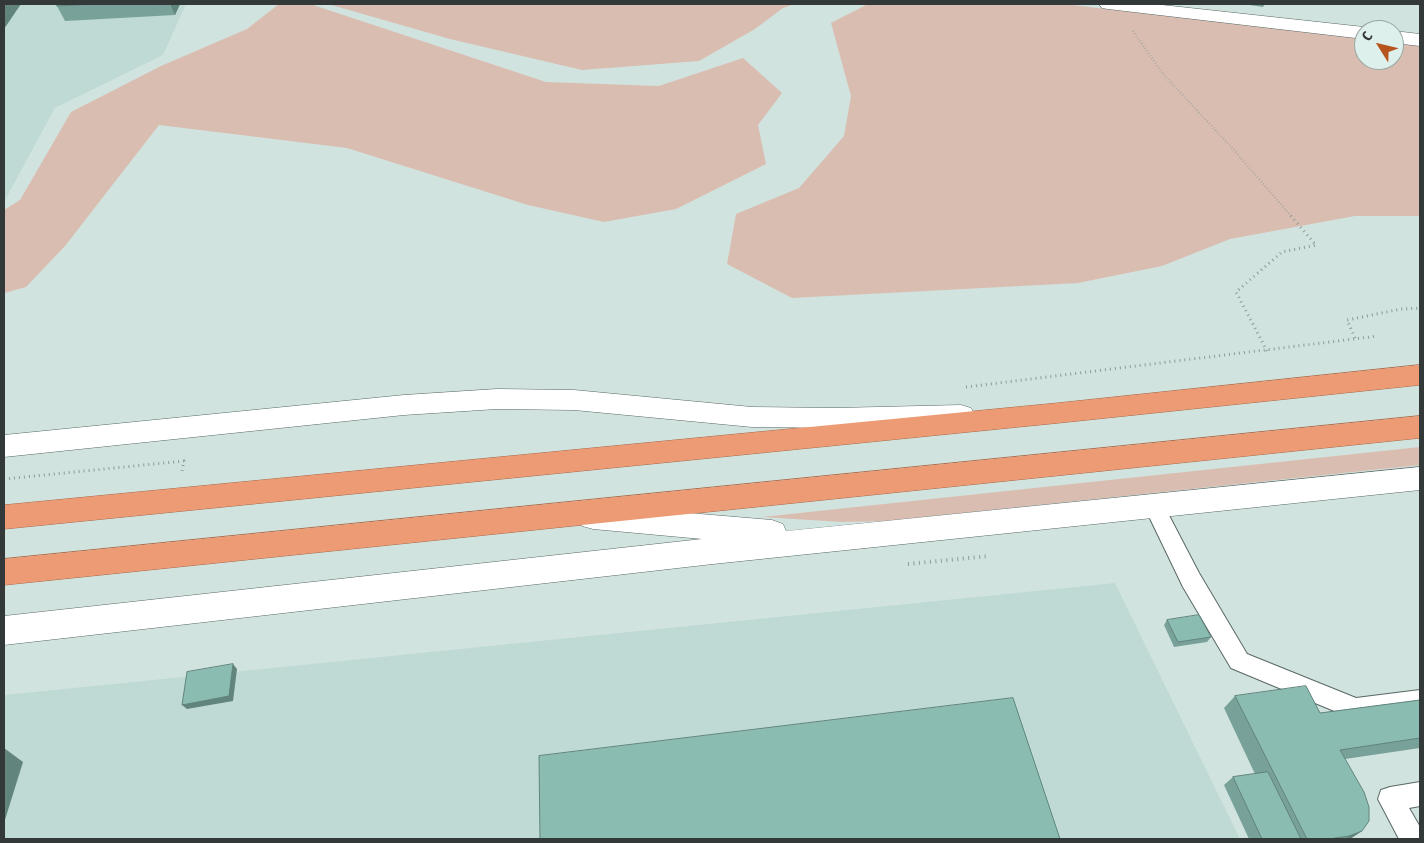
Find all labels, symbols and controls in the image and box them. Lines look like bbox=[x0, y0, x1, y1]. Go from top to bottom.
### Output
north arrow bbox=[1354, 20, 1404, 70]
text: С bbox=[1358, 29, 1376, 44]

